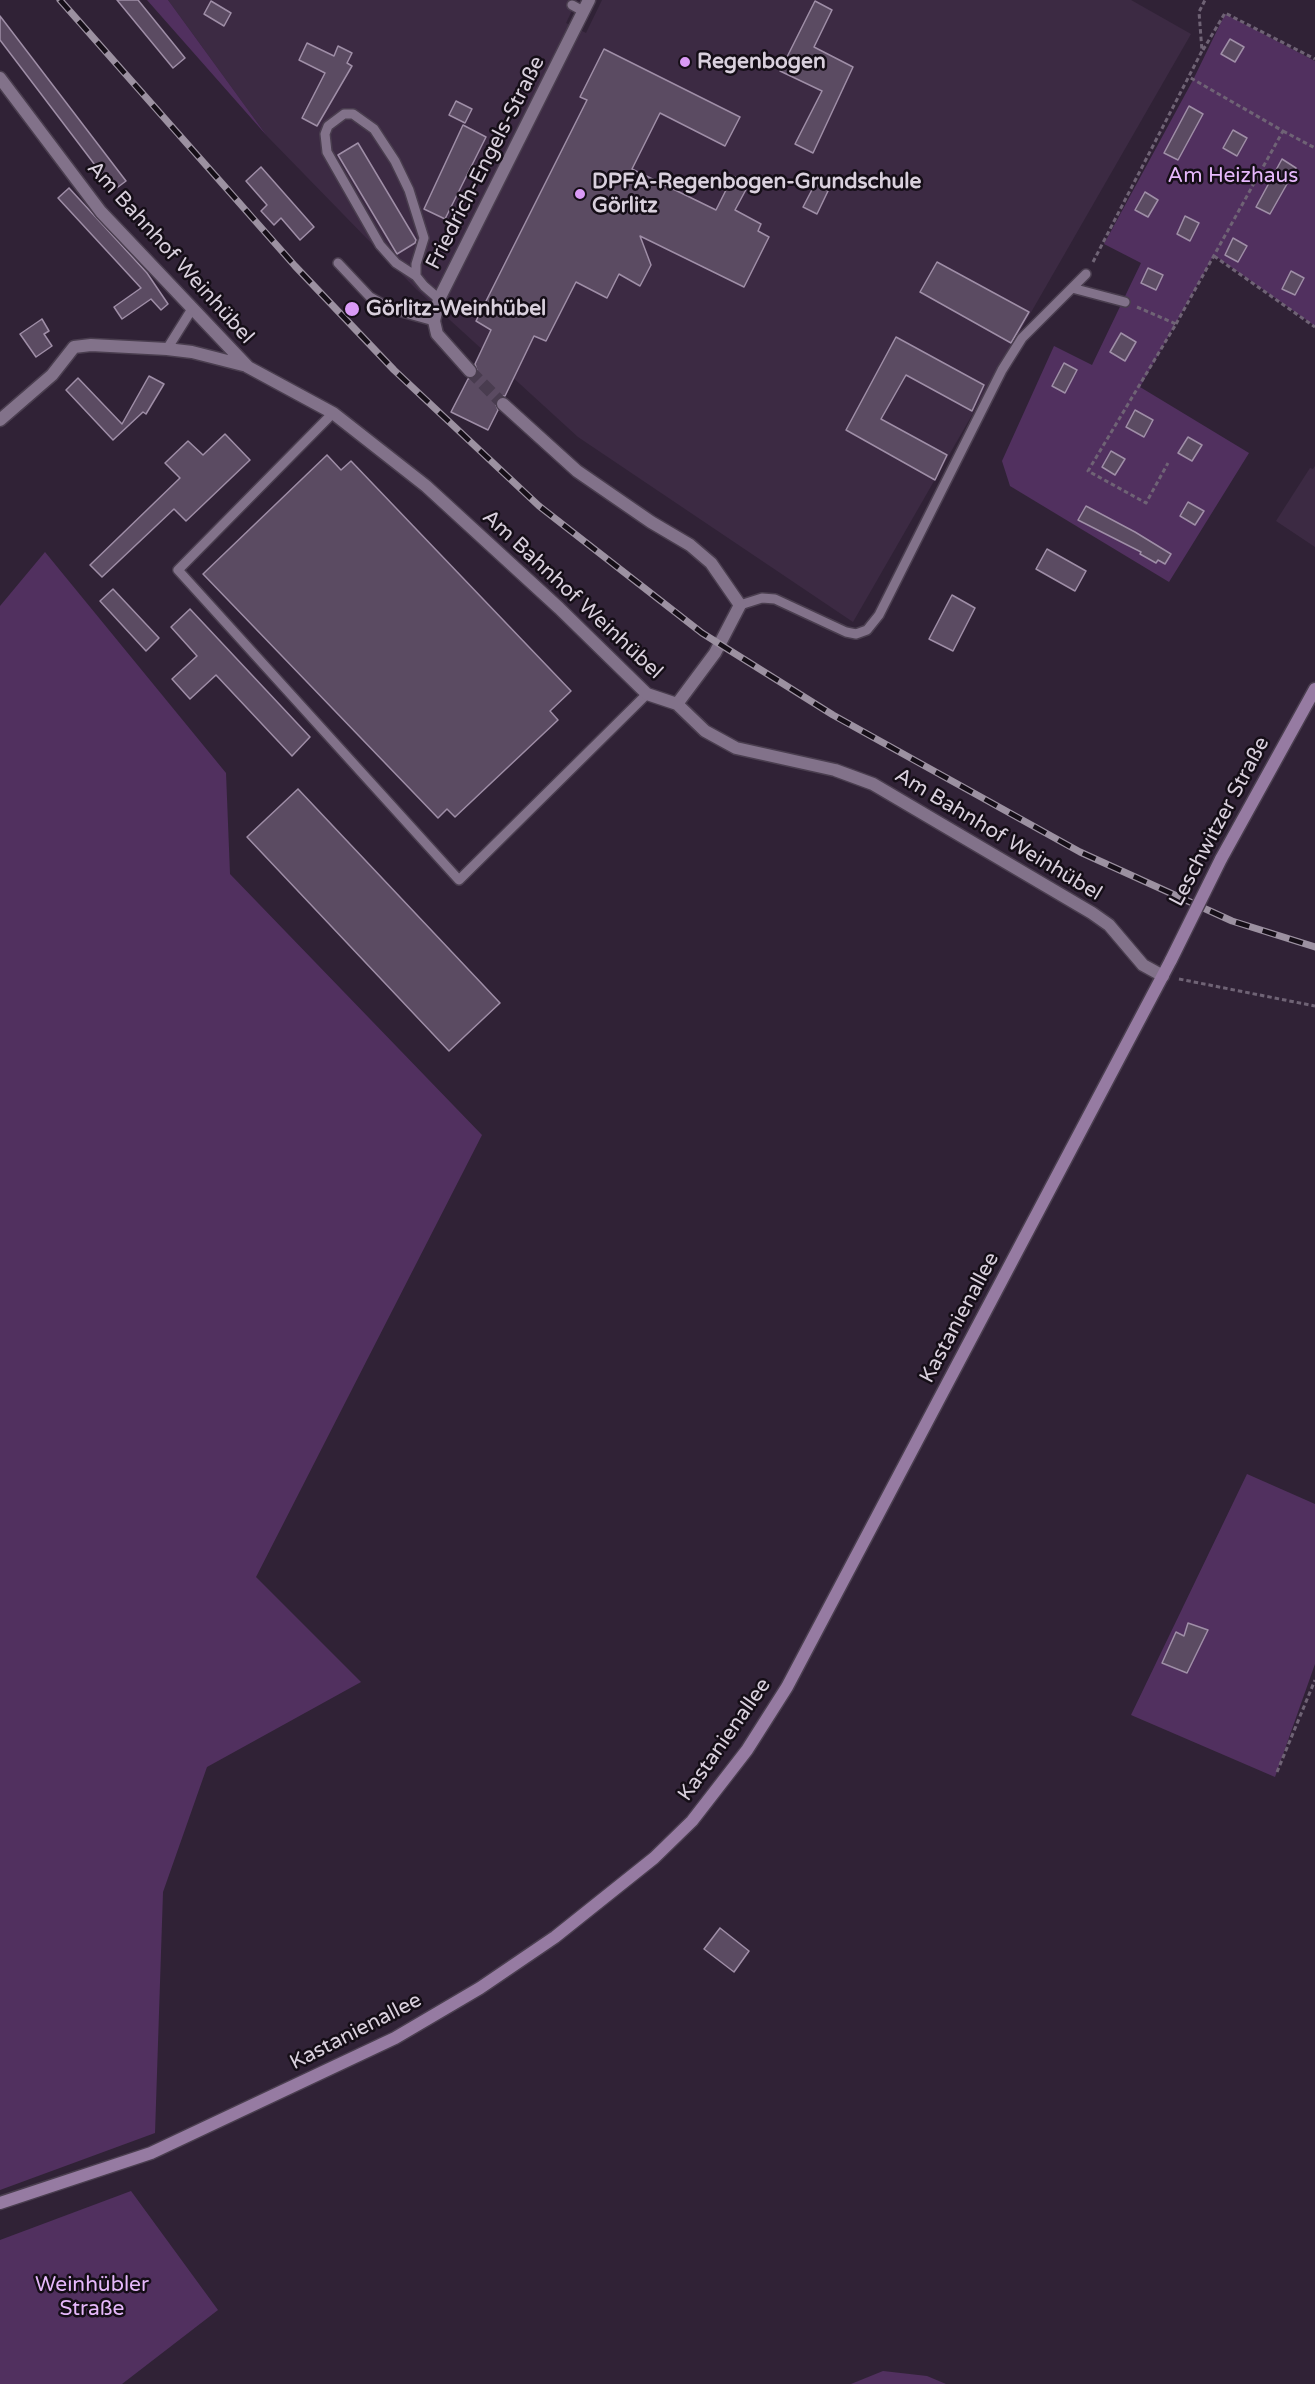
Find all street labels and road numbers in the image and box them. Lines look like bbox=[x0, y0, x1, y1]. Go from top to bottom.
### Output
street label: Friedrich-Engels-Straße bbox=[421, 52, 551, 274]
street label: Am Bahnhof Weinhübel bbox=[81, 156, 259, 350]
street label: Am Bahnhof Weinhübel bbox=[477, 505, 667, 685]
street label: Leschwitzer Straße bbox=[1165, 733, 1275, 911]
street label: Am Bahnhof Weinhübel bbox=[890, 763, 1106, 907]
street label: Kastanienallee bbox=[915, 1248, 1005, 1388]
street label: Kastanienallee bbox=[673, 1674, 777, 1806]
street label: Kastanienallee bbox=[286, 1988, 426, 2076]

